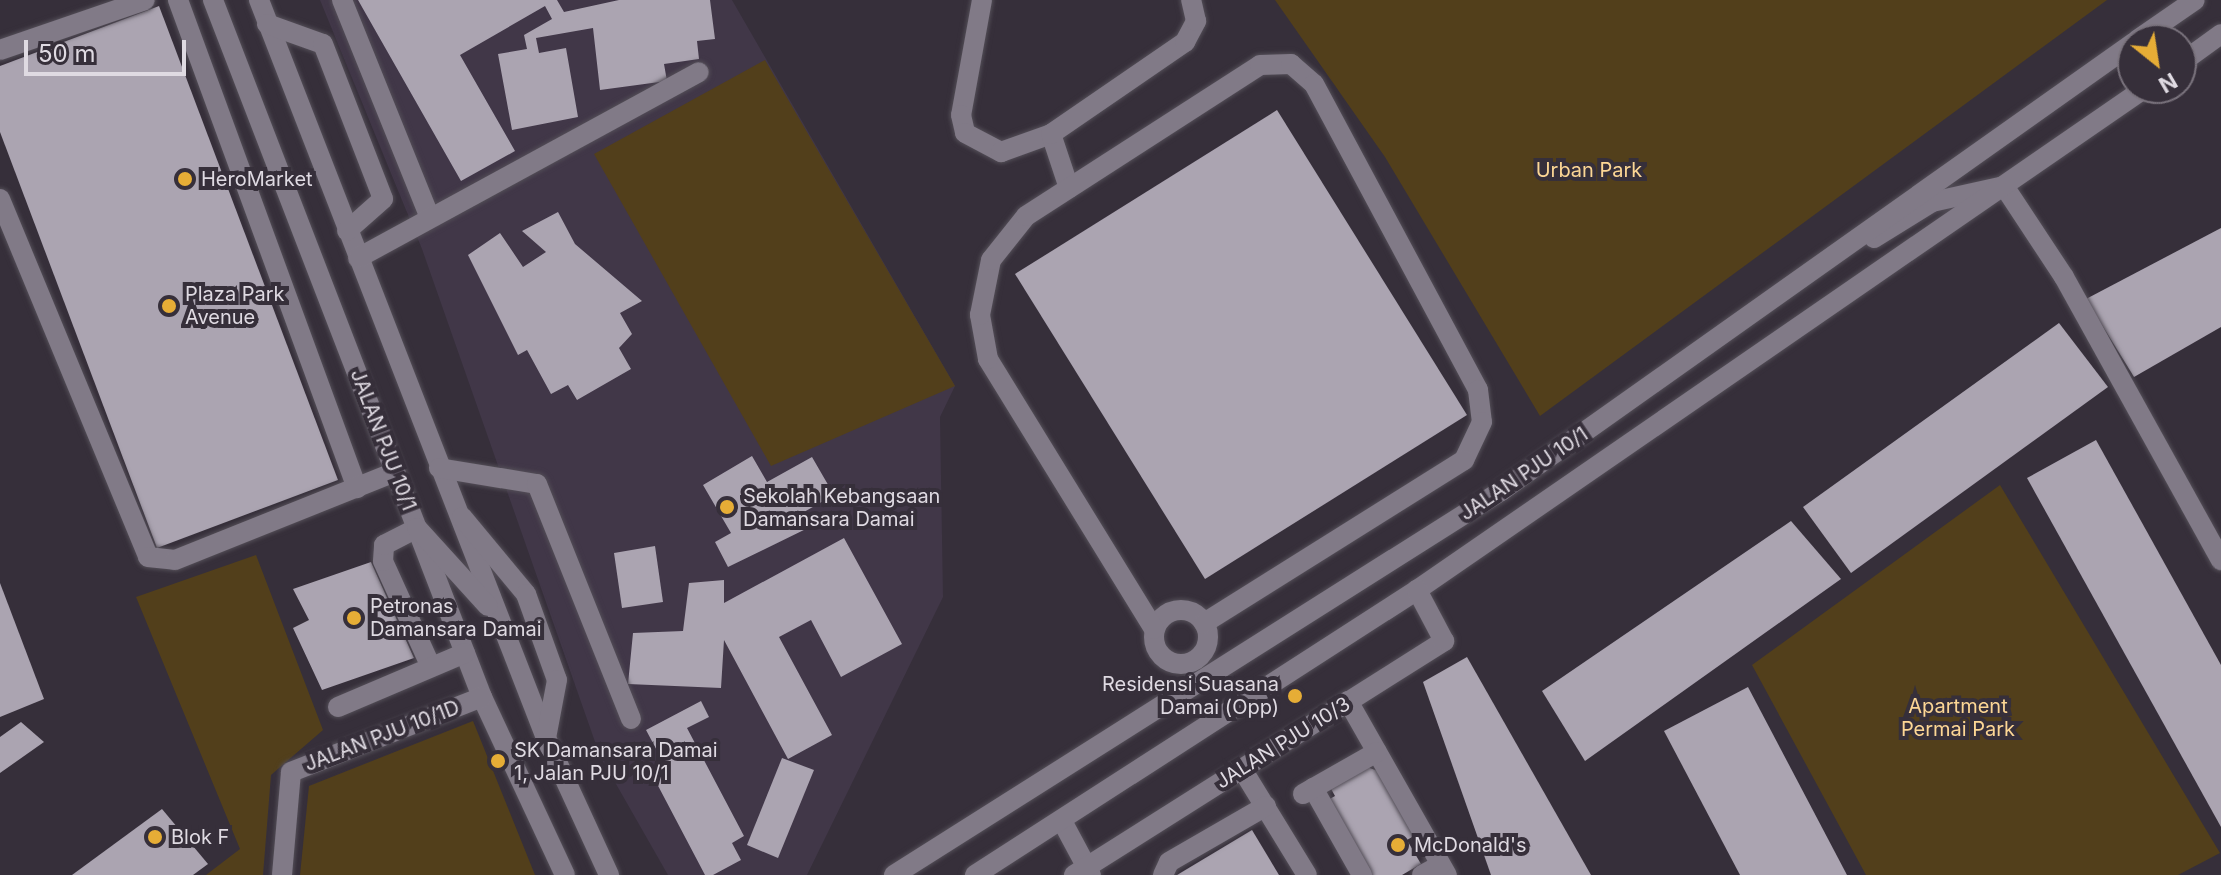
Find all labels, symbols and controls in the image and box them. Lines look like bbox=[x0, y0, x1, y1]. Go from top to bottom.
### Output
scale bar bbox=[28, 24, 190, 74]
north arrow bbox=[2117, 24, 2197, 104]
text: 50 m bbox=[38, 39, 96, 68]
text: N bbox=[2154, 68, 2182, 99]
park label: Urban Park bbox=[1536, 158, 1642, 182]
place label: HeroMarket bbox=[201, 167, 313, 191]
marker: HeroMarket bbox=[176, 170, 194, 188]
place label: Plaza Park Avenue bbox=[185, 282, 285, 329]
marker: Plaza Park Avenue bbox=[160, 297, 178, 315]
street label: JALAN PJU 10/1 bbox=[345, 366, 421, 514]
street label: JALAN PJU 10/1 bbox=[1455, 422, 1593, 526]
place label: Sekolah Kebangsaan Damansara Damai bbox=[743, 484, 940, 531]
marker: Sekolah Kebangsaan Damansara Damai bbox=[718, 498, 736, 516]
place label: Petronas Damansara Damai bbox=[370, 594, 542, 641]
marker: Petronas Damansara Damai bbox=[345, 609, 363, 627]
place label: Residensi Suasana Damai (Opp) bbox=[1102, 672, 1279, 719]
marker: Residensi Suasana Damai (Opp) bbox=[1286, 687, 1304, 705]
street label: JALAN PJU 10/3 bbox=[1211, 692, 1355, 794]
park label: Apartment Permai Park bbox=[1901, 694, 2015, 741]
street label: JALAN PJU 10/1D bbox=[301, 695, 463, 777]
place label: SK Damansara Damai 1, Jalan PJU 10/1 bbox=[514, 738, 718, 785]
marker: SK Damansara Damai 1, Jalan PJU 10/1 bbox=[489, 752, 507, 770]
place label: Blok F bbox=[171, 825, 229, 849]
marker: Blok F bbox=[146, 828, 164, 846]
place label: McDonald's bbox=[1414, 833, 1527, 857]
marker: McDonald's bbox=[1389, 836, 1407, 854]

